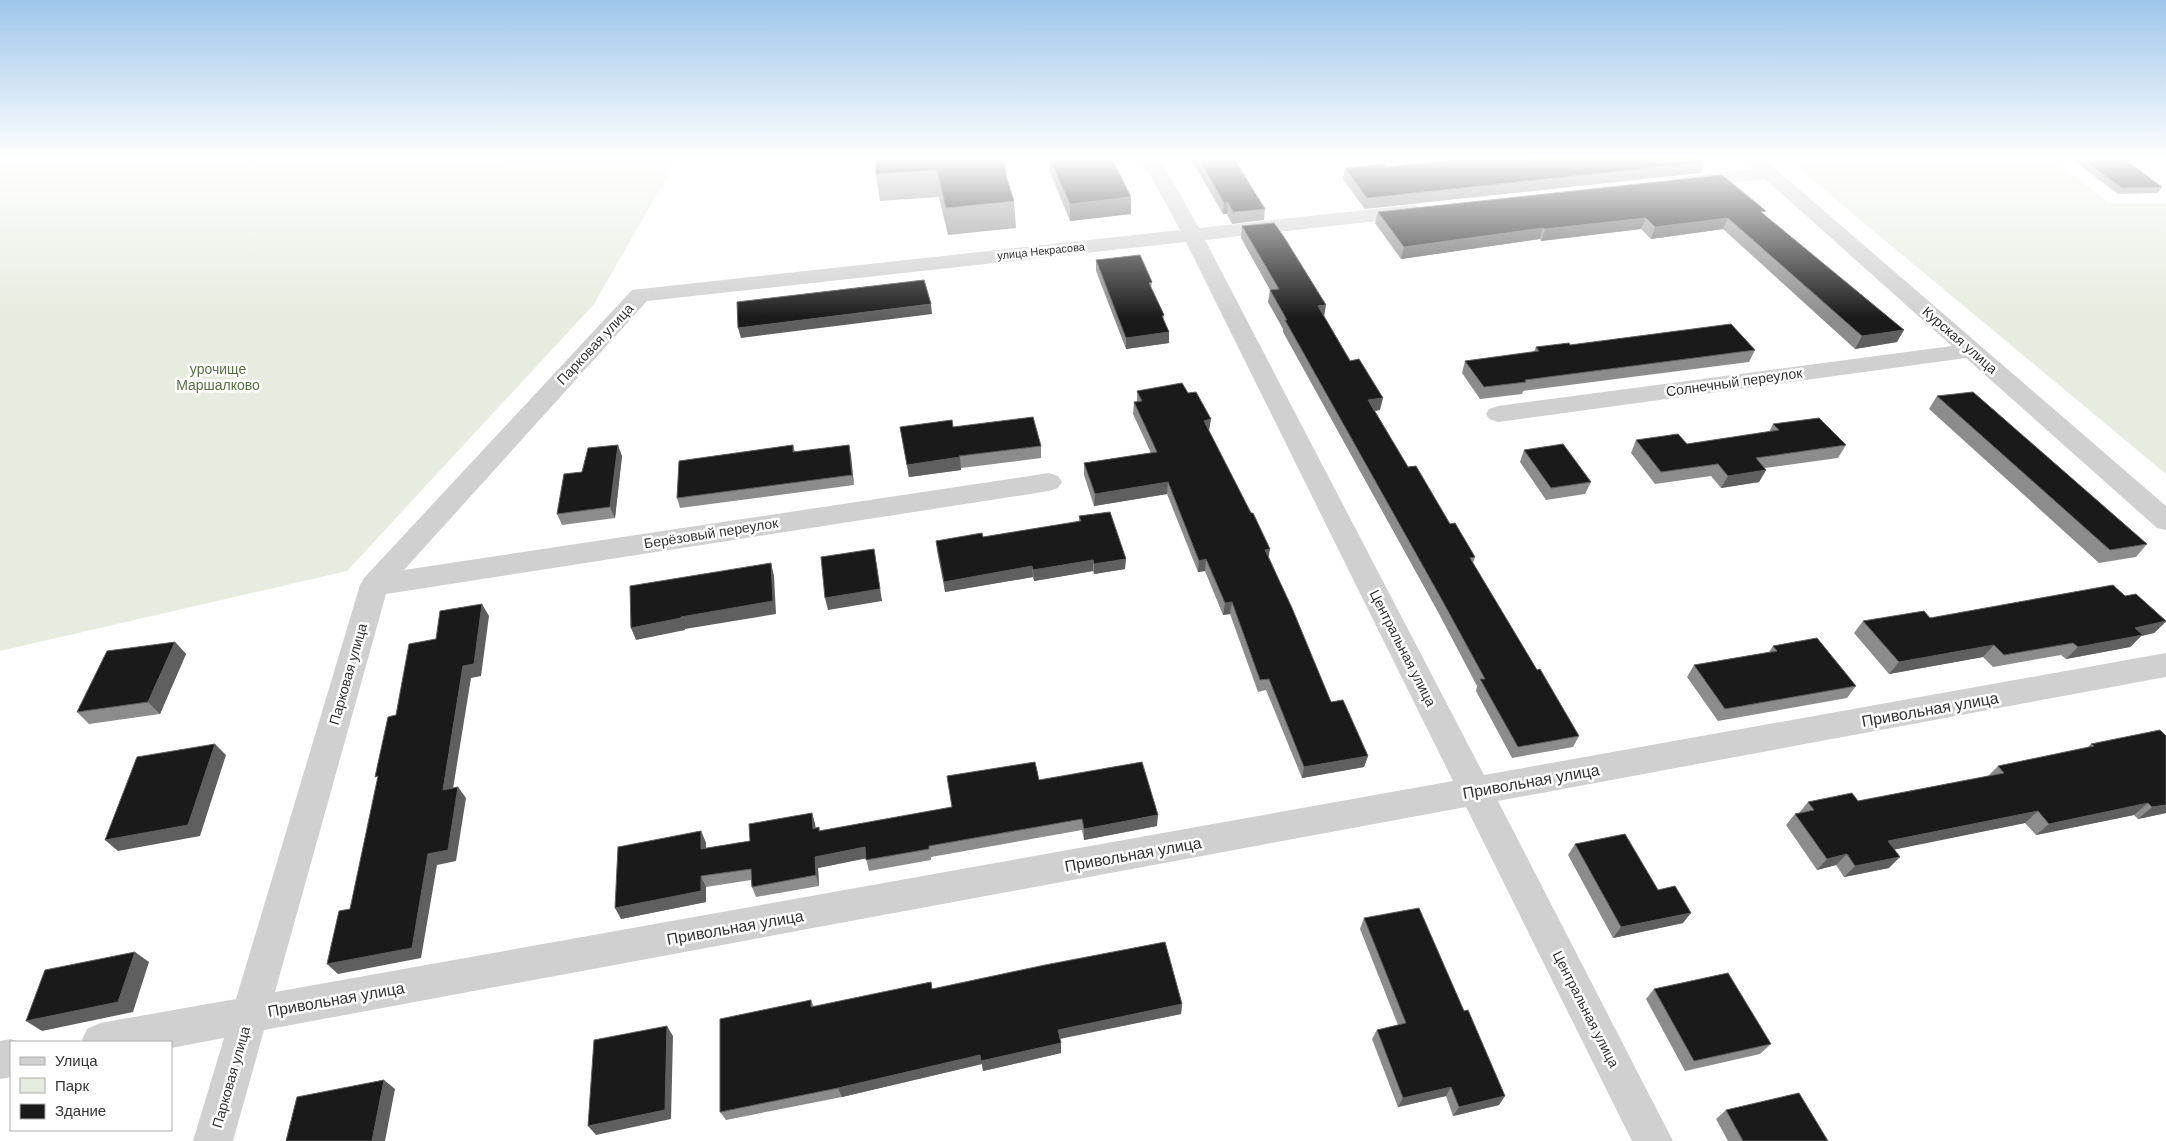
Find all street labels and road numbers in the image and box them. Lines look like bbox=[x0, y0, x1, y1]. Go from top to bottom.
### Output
street label: улица Некрасова bbox=[997, 240, 1086, 262]
street label: Парковая улица bbox=[553, 300, 637, 388]
street label: Курская улица bbox=[1919, 303, 2001, 377]
street label: Солнечный переулок bbox=[1665, 364, 1804, 399]
street label: Берёзовый переулок bbox=[643, 514, 780, 552]
street label: Центральная улица bbox=[1367, 587, 1439, 709]
street label: Парковая улица bbox=[326, 621, 370, 727]
street label: Привольная улица bbox=[1860, 689, 2000, 730]
street label: Привольная улица bbox=[1461, 761, 1601, 802]
street label: Привольная улица bbox=[1063, 834, 1203, 875]
street label: Привольная улица bbox=[665, 907, 805, 948]
street label: Центральная улица bbox=[1550, 948, 1622, 1070]
street label: Привольная улица bbox=[266, 979, 406, 1020]
street label: Парковая улица bbox=[209, 1024, 253, 1130]

